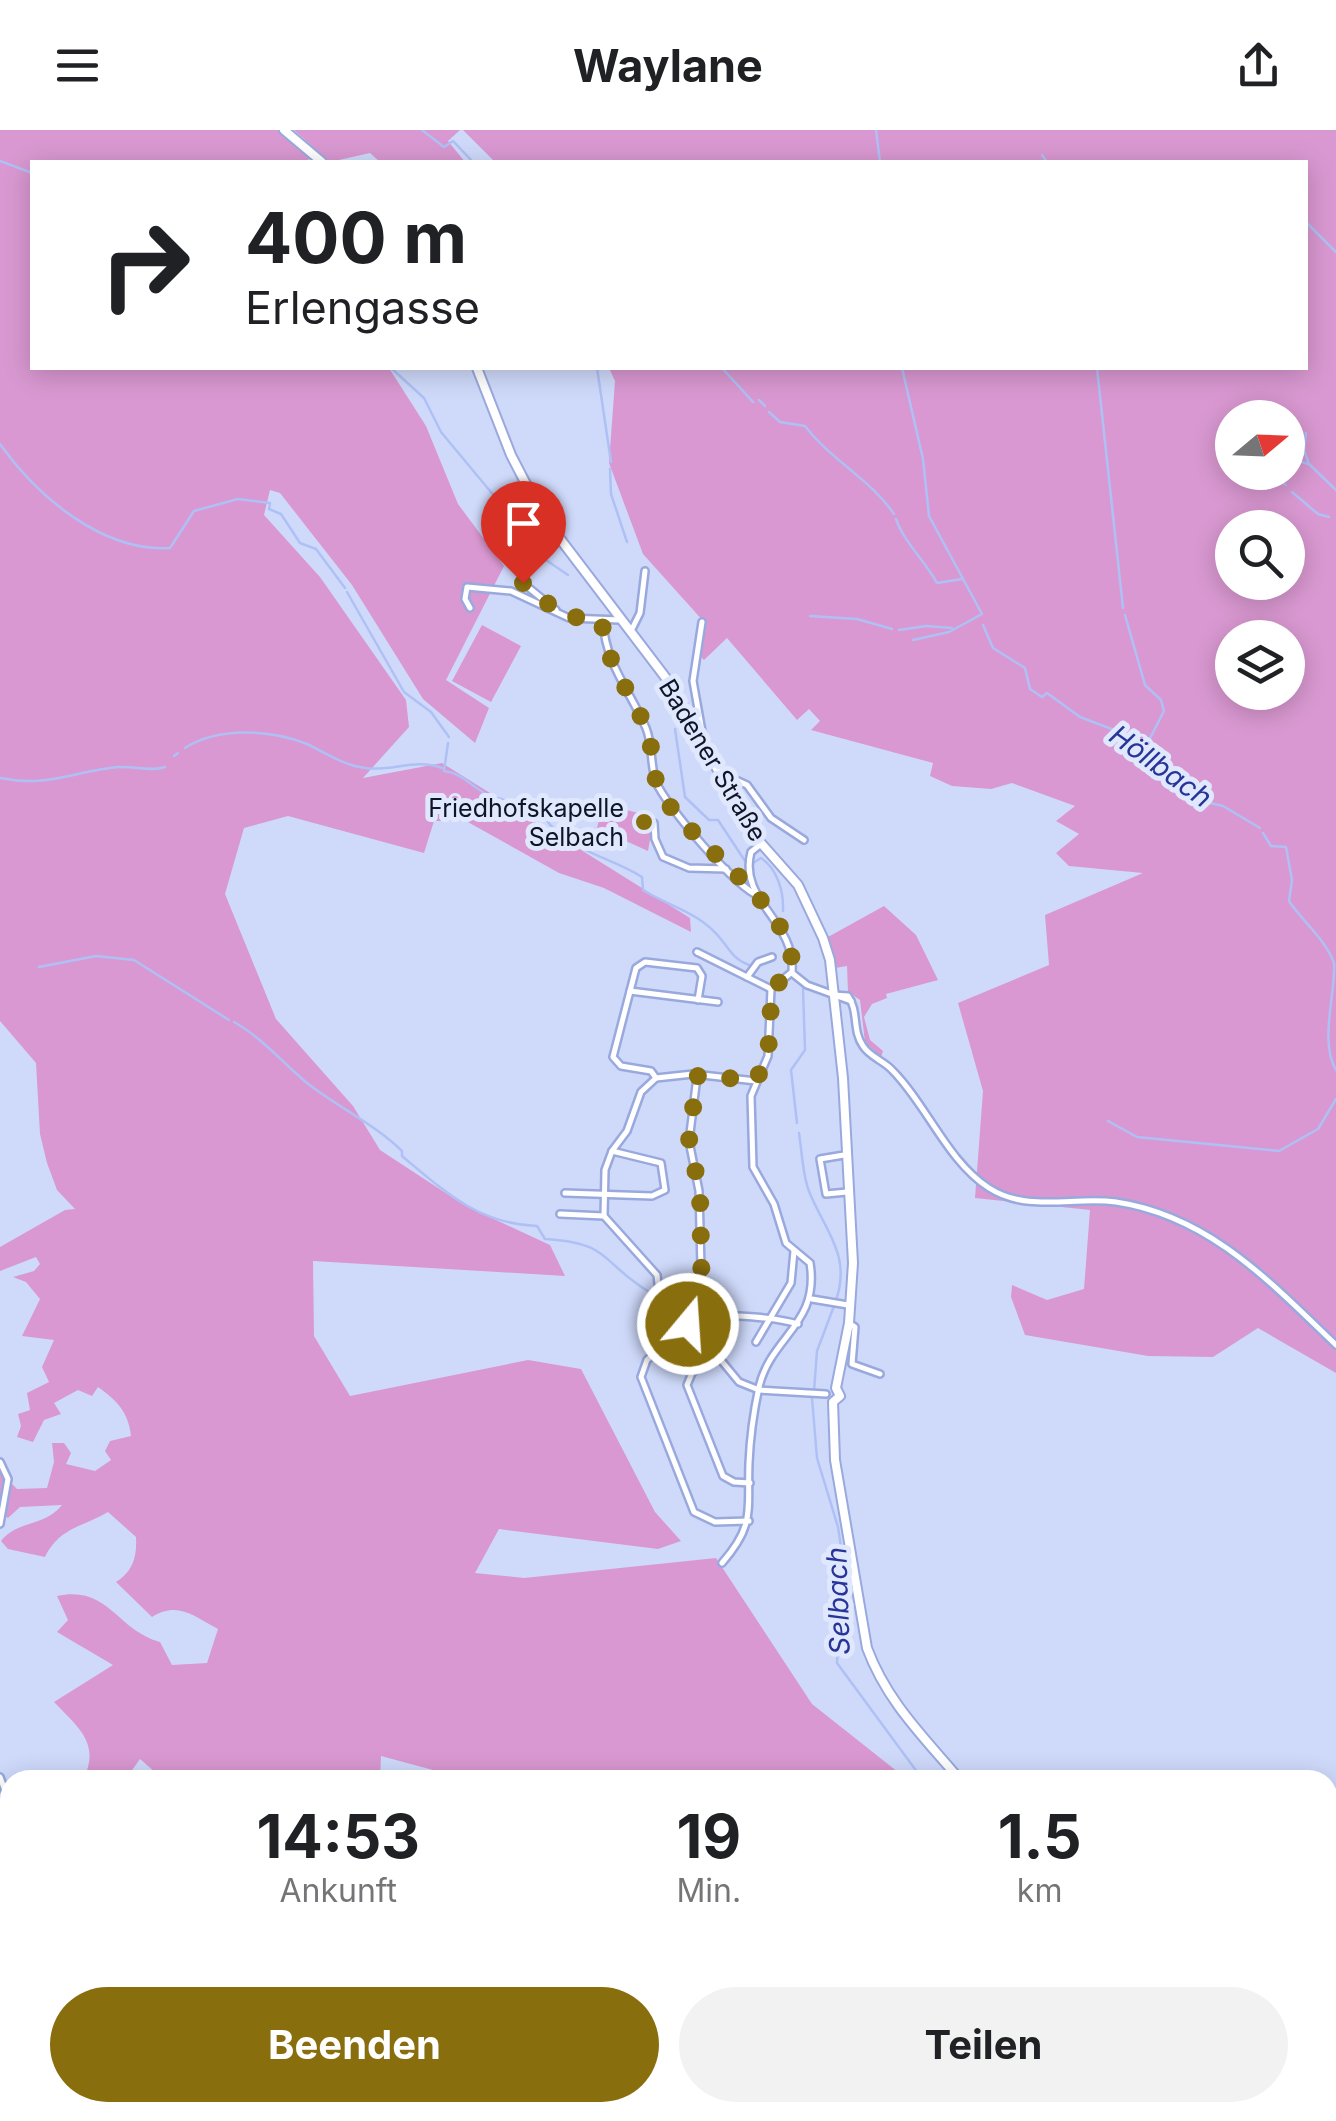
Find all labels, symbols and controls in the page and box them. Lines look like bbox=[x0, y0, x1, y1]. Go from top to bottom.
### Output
icon: menu bbox=[50, 38, 105, 93]
text: Waylane bbox=[573, 38, 763, 93]
icon: share bbox=[1231, 38, 1286, 93]
text: 400 m bbox=[245, 195, 467, 280]
icon: right bbox=[80, 200, 210, 330]
text: Erlengasse bbox=[245, 280, 480, 335]
north arrow bbox=[1215, 400, 1305, 490]
map controls bbox=[1215, 400, 1305, 710]
pin bbox=[481, 481, 566, 584]
icon: arrive bbox=[496, 496, 551, 551]
button: search bbox=[1215, 510, 1305, 600]
button: layers bbox=[1215, 620, 1305, 710]
street label: Badener Straße bbox=[653, 674, 773, 846]
water label: Höllbach bbox=[1103, 718, 1219, 814]
place label: Friedhofskapelle Selbach bbox=[428, 793, 624, 852]
marker: Friedhofskapelle Selbach bbox=[633, 811, 655, 833]
position arrow bbox=[636, 1272, 740, 1376]
water label: Selbach bbox=[819, 1547, 857, 1655]
text: 14:53 bbox=[256, 1800, 420, 1872]
text: 19 bbox=[676, 1800, 741, 1872]
text: 1.5 bbox=[998, 1800, 1082, 1872]
text: Ankunft bbox=[279, 1871, 397, 1910]
text: Min. bbox=[676, 1871, 741, 1910]
text: km bbox=[1017, 1871, 1062, 1910]
button: Beenden bbox=[50, 1987, 659, 2102]
button: Teilen bbox=[679, 1987, 1288, 2102]

